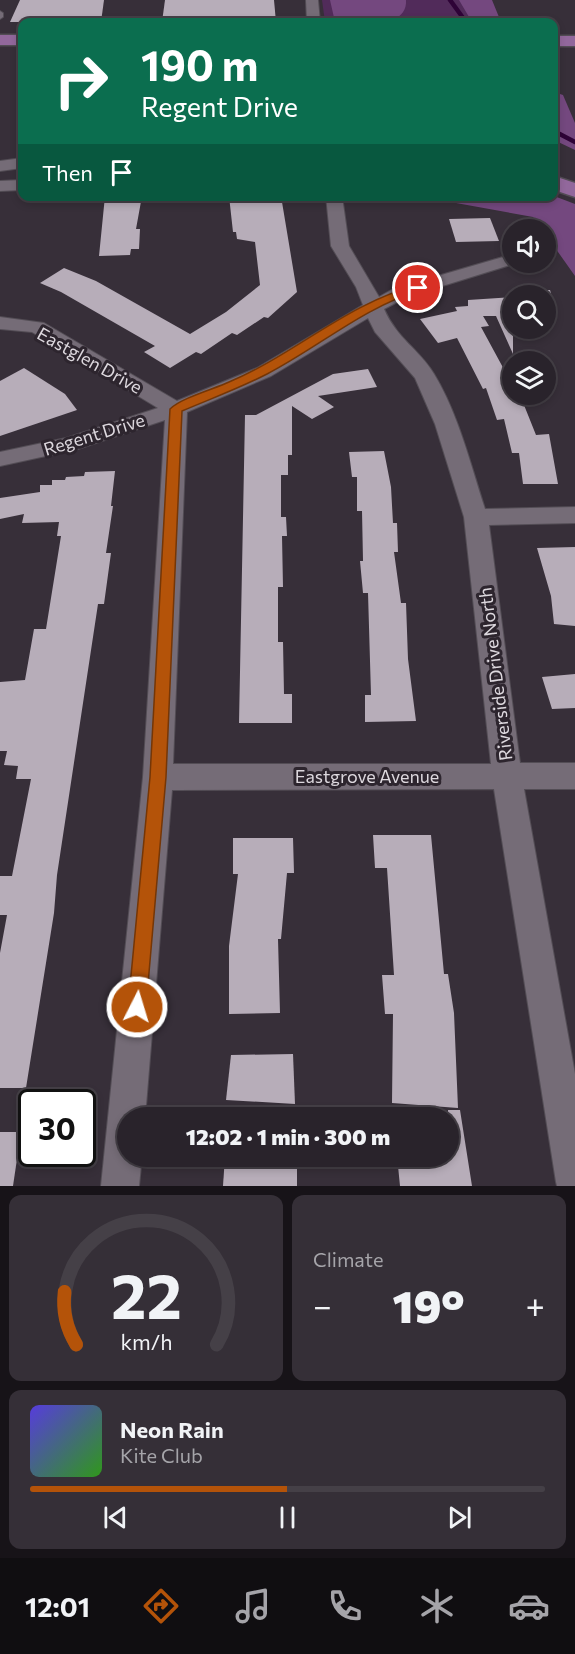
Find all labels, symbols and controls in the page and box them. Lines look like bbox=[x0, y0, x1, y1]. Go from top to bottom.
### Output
text: 190 m bbox=[141, 38, 259, 90]
icon: right bbox=[42, 42, 120, 120]
text: Regent Drive bbox=[141, 90, 298, 123]
icon: arrive bbox=[105, 156, 138, 189]
text: Then bbox=[42, 159, 93, 186]
map controls bbox=[502, 219, 556, 405]
button: sound bbox=[502, 219, 556, 273]
pin bbox=[392, 262, 443, 313]
icon: arrive bbox=[401, 271, 434, 304]
button: search bbox=[502, 285, 556, 339]
street label: Eastglen Drive bbox=[34, 322, 146, 398]
button: layers bbox=[502, 351, 556, 405]
street label: Regent Drive bbox=[41, 408, 147, 460]
street label: Riverside Drive North bbox=[473, 586, 517, 762]
street label: Eastgrove Avenue bbox=[295, 765, 439, 787]
position arrow bbox=[105, 975, 169, 1039]
speed limit sign: 30 bbox=[18, 1089, 96, 1167]
text: 12:02 · 1 min · 300 m bbox=[186, 1123, 390, 1150]
text: Climate bbox=[313, 1247, 383, 1271]
text: 22 bbox=[110, 1256, 182, 1332]
text: 19° bbox=[393, 1277, 465, 1332]
text: − bbox=[313, 1284, 332, 1325]
text: + bbox=[526, 1284, 545, 1325]
text: km/h bbox=[120, 1328, 172, 1354]
text: Neon Rain bbox=[120, 1416, 224, 1443]
text: Kite Club bbox=[120, 1443, 203, 1467]
icon: previous bbox=[99, 1501, 132, 1534]
icon: pause bbox=[271, 1501, 304, 1534]
icon: next bbox=[443, 1501, 476, 1534]
icon: directions bbox=[140, 1585, 182, 1627]
icon: music bbox=[232, 1585, 274, 1627]
icon: phone bbox=[324, 1585, 366, 1627]
icon: climate bbox=[416, 1585, 458, 1627]
icon: car bbox=[508, 1585, 550, 1627]
text: 12:01 bbox=[25, 1590, 90, 1623]

